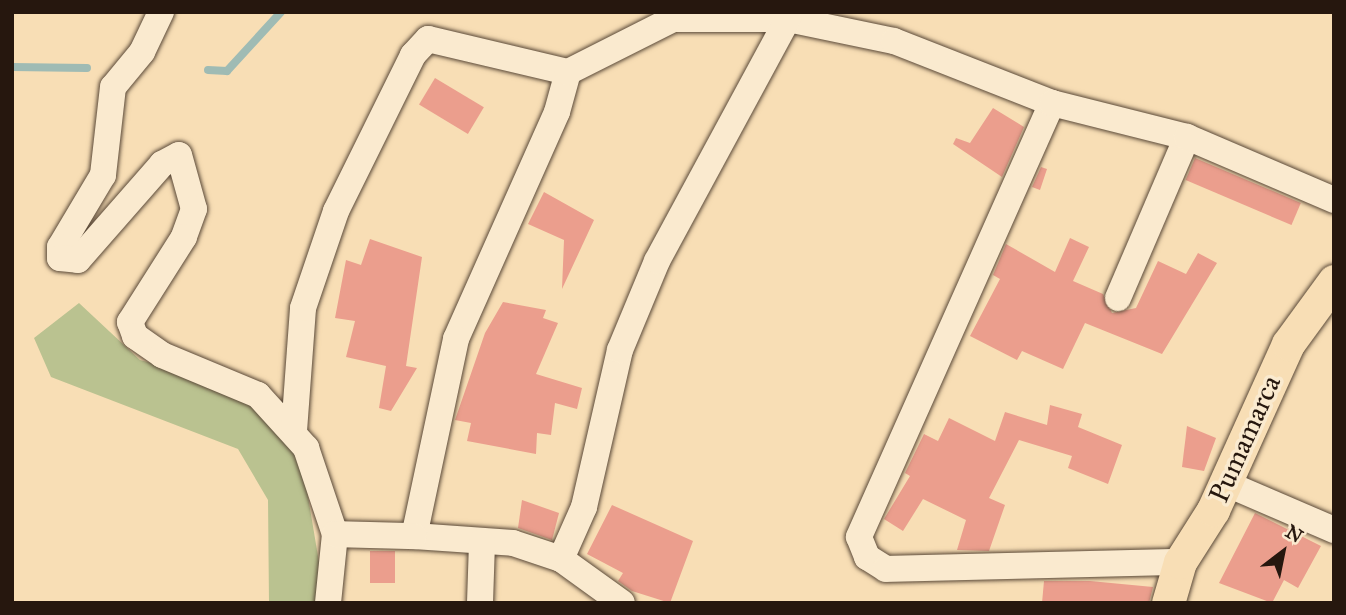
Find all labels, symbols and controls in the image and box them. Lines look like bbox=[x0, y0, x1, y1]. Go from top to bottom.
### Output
street label: Pumamarca bbox=[1202, 370, 1288, 508]
north arrow bbox=[1248, 517, 1318, 587]
text: N bbox=[1281, 520, 1307, 548]

